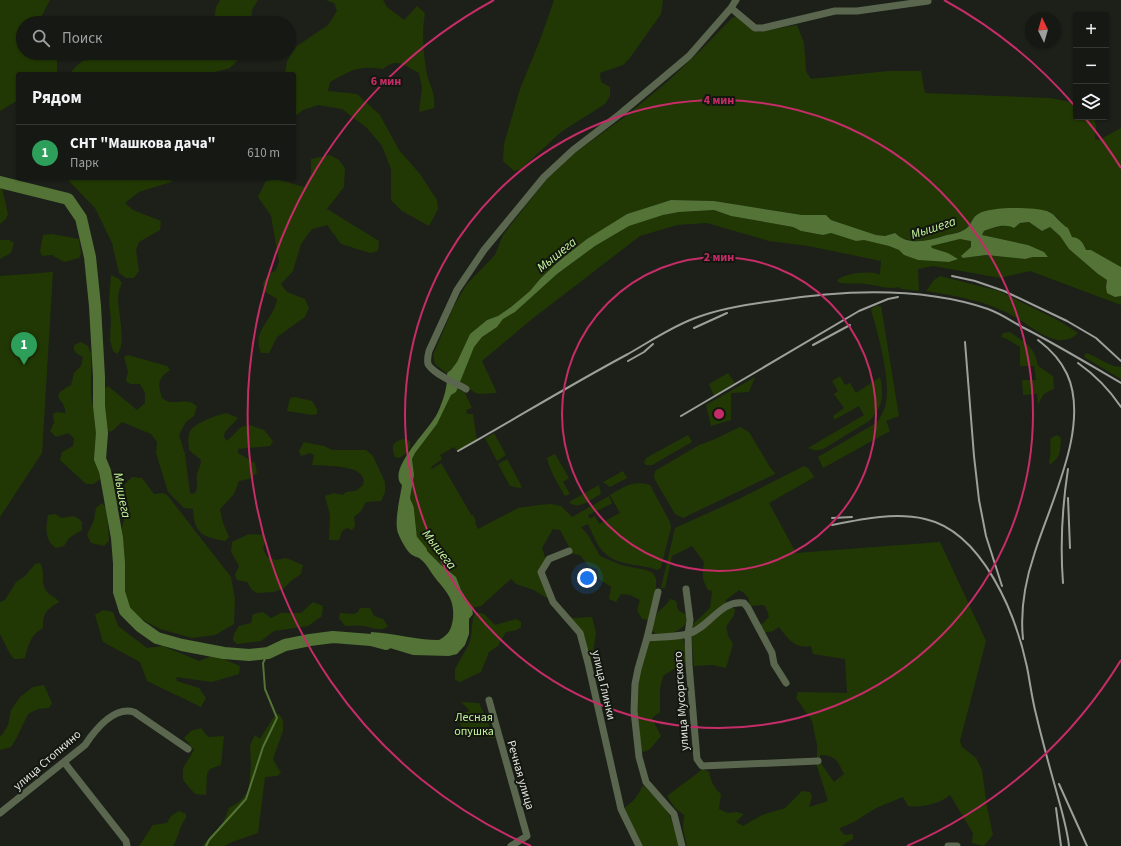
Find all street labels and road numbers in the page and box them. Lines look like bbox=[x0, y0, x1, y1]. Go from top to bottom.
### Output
street label: улица Глинки bbox=[587, 649, 620, 722]
street label: улица Мусоргского bbox=[670, 651, 693, 751]
street label: улица Стопкино bbox=[10, 726, 85, 795]
street label: Речная улица bbox=[503, 738, 539, 812]

